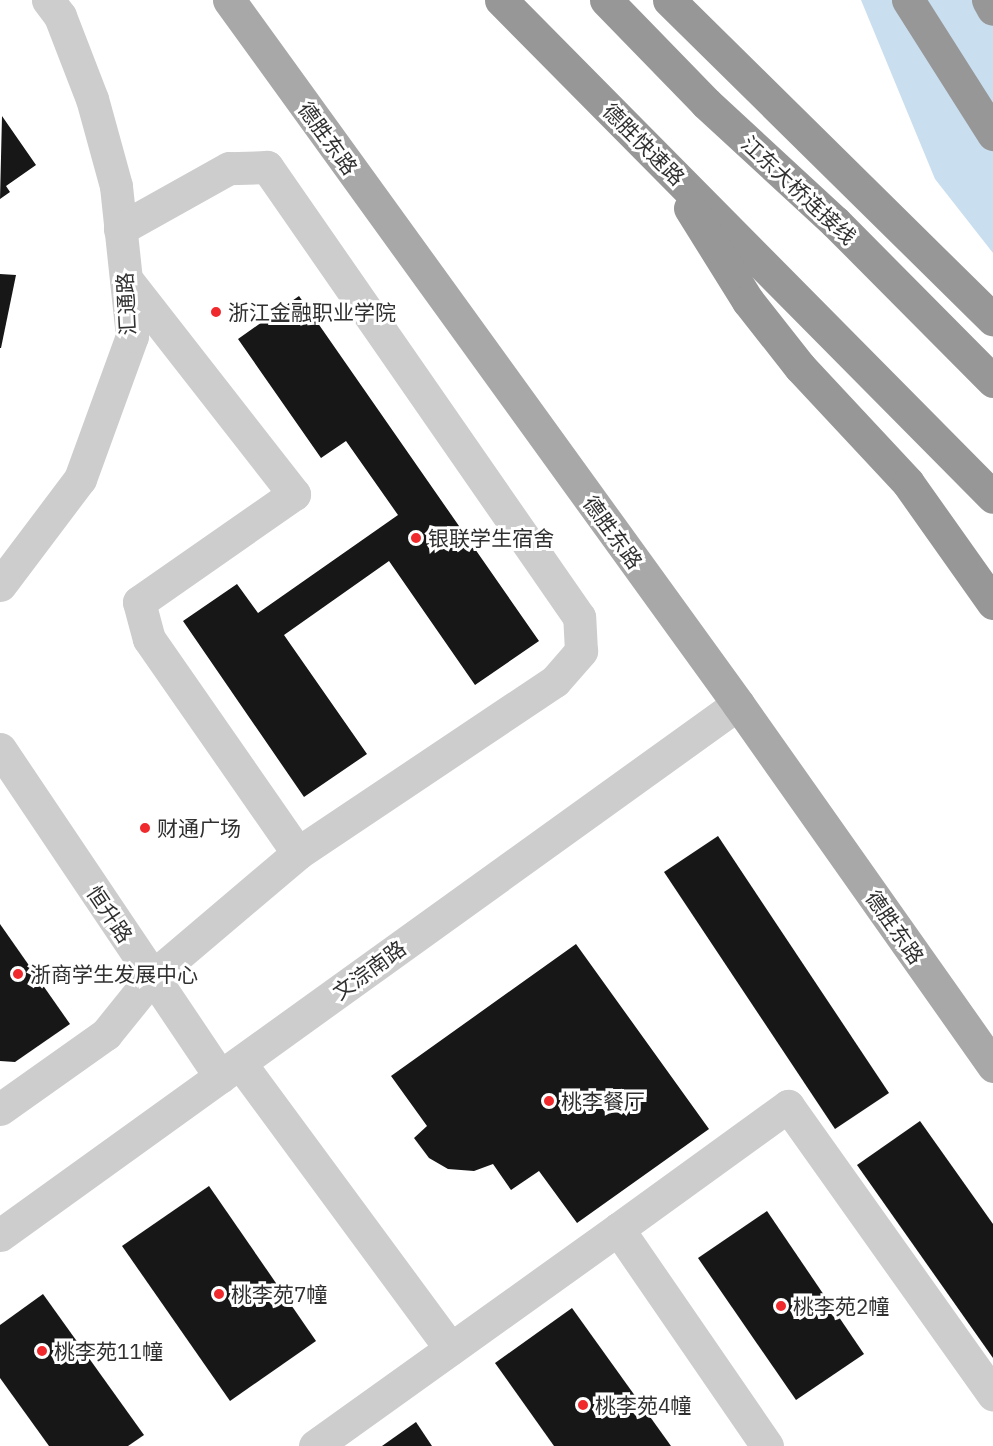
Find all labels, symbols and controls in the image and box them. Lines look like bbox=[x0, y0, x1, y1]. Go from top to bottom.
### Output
street label: 德胜东路 bbox=[293, 97, 363, 179]
street label: 德胜快速路 bbox=[598, 98, 690, 190]
street label: 江东大桥连接线 bbox=[737, 131, 861, 249]
street label: 汇通路 bbox=[112, 272, 140, 336]
place label: 浙江金融职业学院 bbox=[228, 299, 396, 325]
marker: 浙江金融职业学院 bbox=[209, 305, 223, 319]
street label: 德胜东路 bbox=[578, 491, 648, 573]
place label: 银联学生宿舍 bbox=[428, 525, 554, 551]
marker: 银联学生宿舍 bbox=[409, 531, 423, 545]
place label: 财通广场 bbox=[157, 815, 241, 841]
marker: 财通广场 bbox=[138, 821, 152, 835]
street label: 恒升路 bbox=[82, 881, 138, 947]
street label: 德胜东路 bbox=[861, 885, 929, 969]
street label: 文淙南路 bbox=[328, 935, 410, 1005]
place label: 浙商学生发展中心 bbox=[30, 961, 198, 987]
marker: 浙商学生发展中心 bbox=[11, 967, 25, 981]
place label: 桃李餐厅 bbox=[561, 1088, 645, 1114]
marker: 桃李餐厅 bbox=[542, 1094, 556, 1108]
place label: 桃李苑7幢 bbox=[231, 1281, 328, 1307]
marker: 桃李苑7幢 bbox=[212, 1287, 226, 1301]
place label: 桃李苑2幢 bbox=[793, 1293, 890, 1319]
marker: 桃李苑2幢 bbox=[774, 1299, 788, 1313]
place label: 桃李苑11幢 bbox=[54, 1338, 163, 1364]
marker: 桃李苑11幢 bbox=[35, 1344, 49, 1358]
place label: 桃李苑4幢 bbox=[595, 1392, 692, 1418]
marker: 桃李苑4幢 bbox=[576, 1398, 590, 1412]

